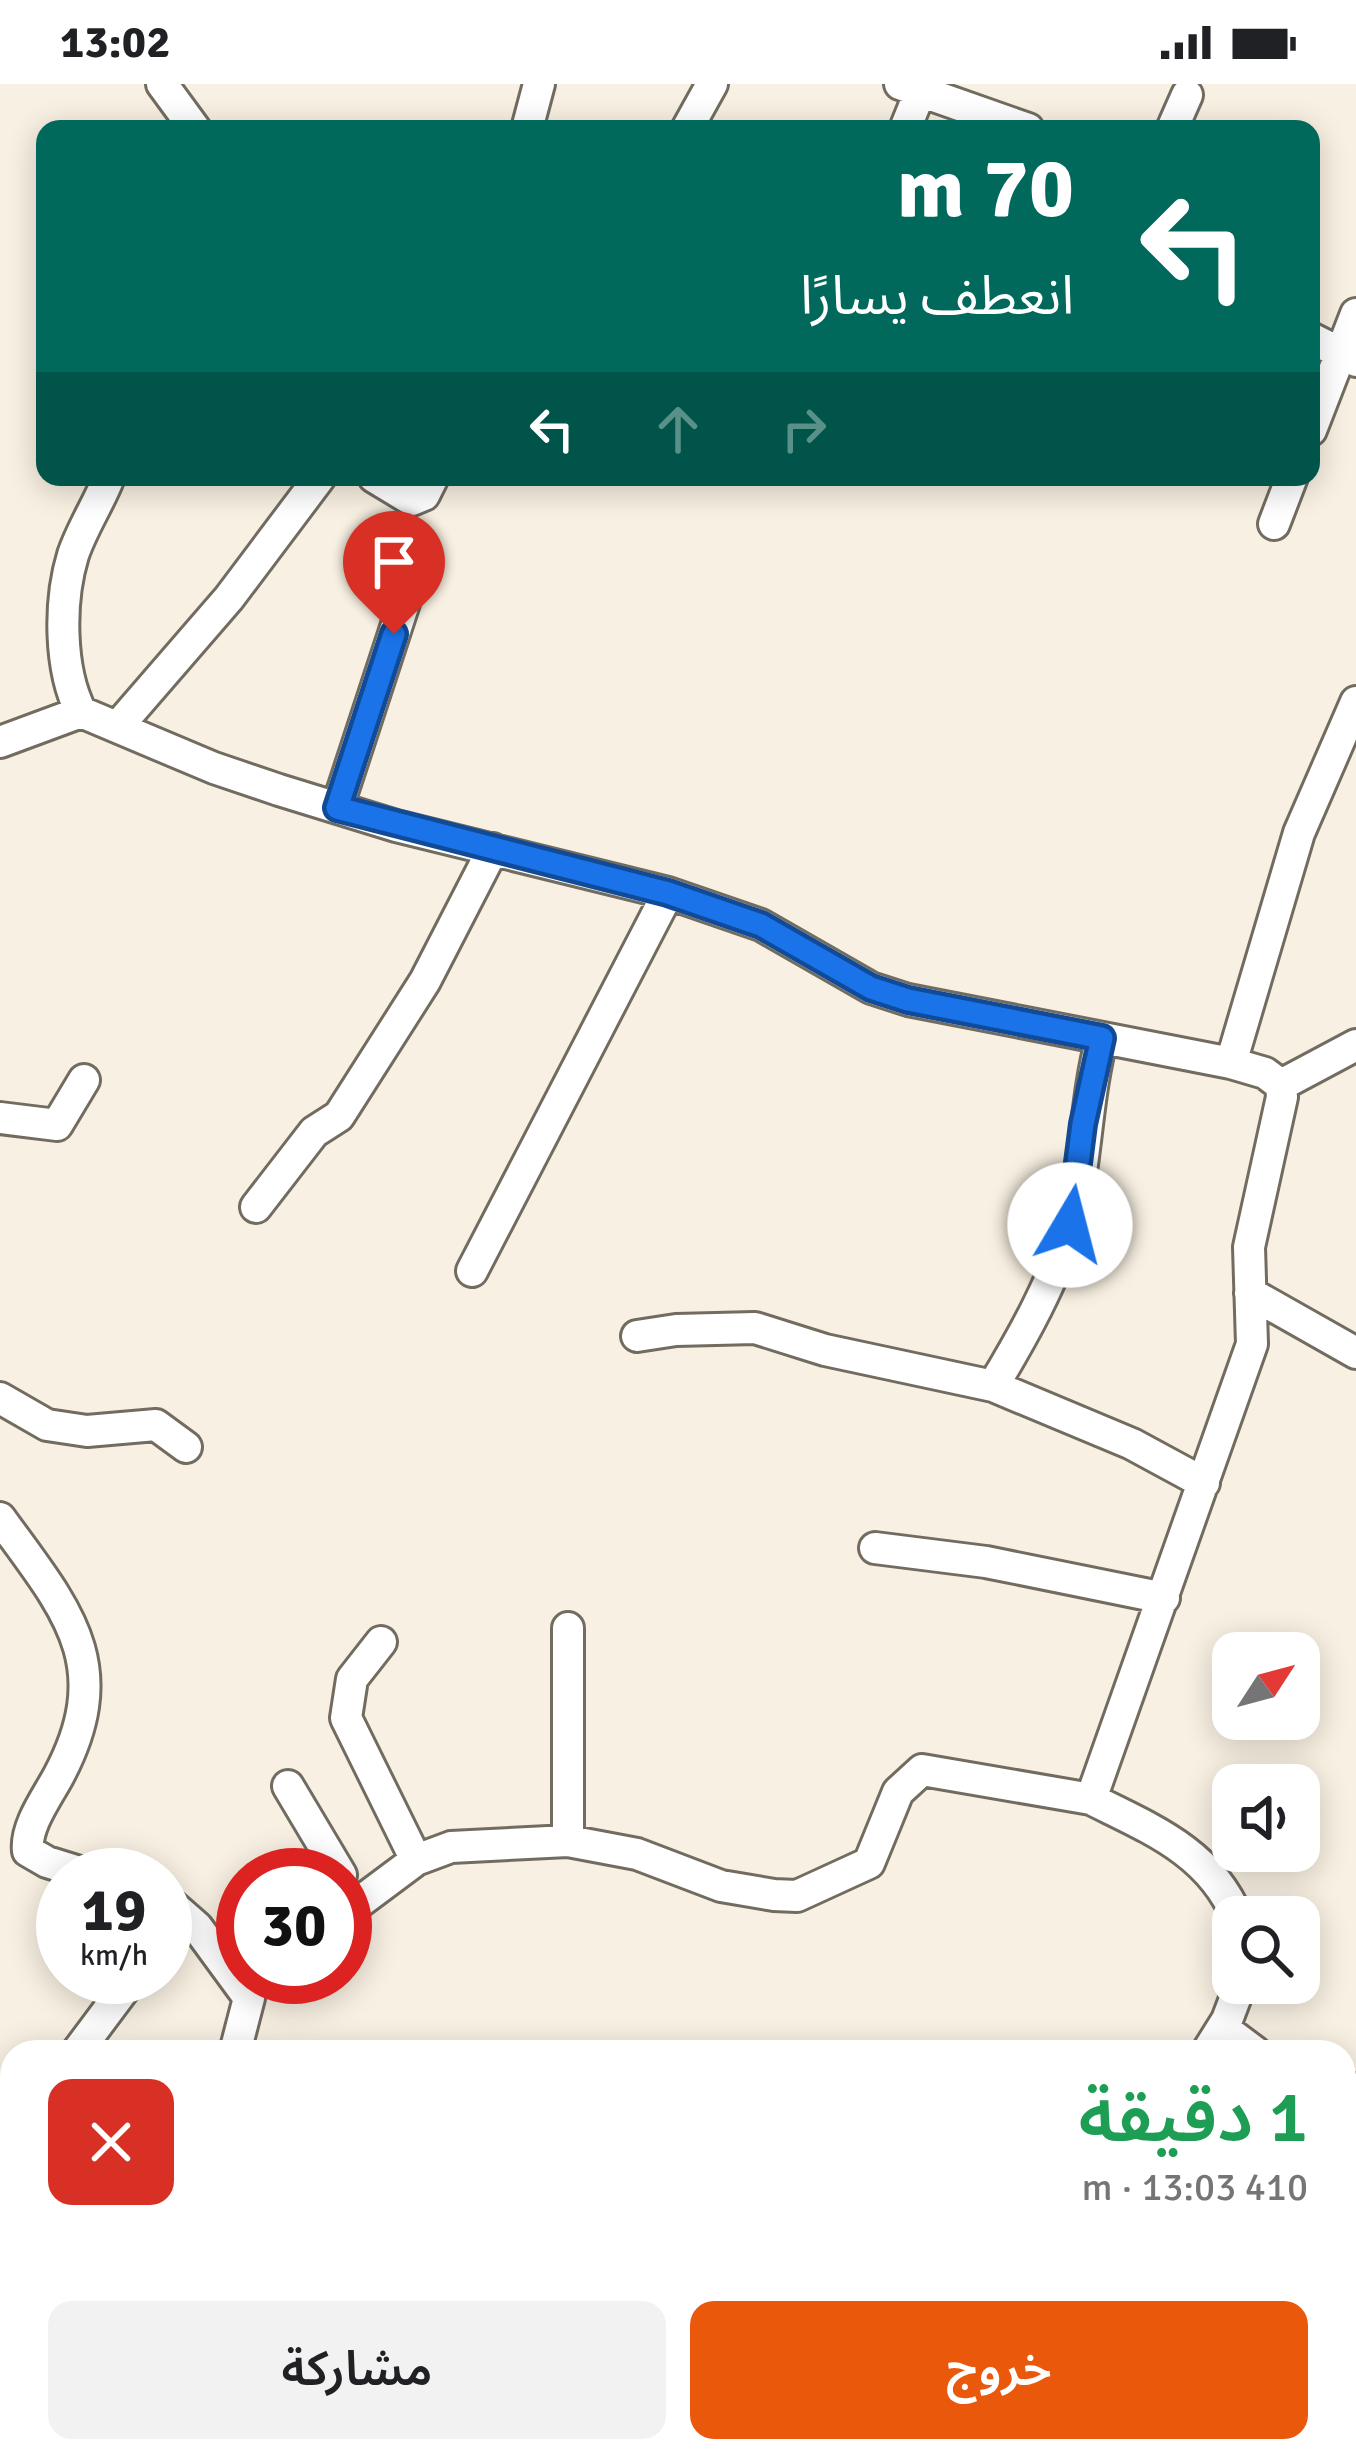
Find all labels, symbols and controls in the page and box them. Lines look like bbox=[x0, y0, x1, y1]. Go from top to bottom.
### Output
text: 13:02 bbox=[60, 15, 170, 70]
text: 70 m bbox=[897, 137, 1074, 241]
icon: left bbox=[1116, 168, 1272, 324]
text: انعطف يسارًا bbox=[800, 263, 1074, 330]
icon: left bbox=[519, 396, 585, 462]
icon: ahead bbox=[645, 396, 711, 462]
icon: right bbox=[771, 396, 837, 462]
pin bbox=[343, 511, 445, 634]
icon: arrive bbox=[361, 529, 427, 595]
position arrow bbox=[1007, 1162, 1133, 1288]
north arrow bbox=[1212, 1632, 1320, 1740]
map controls bbox=[1212, 1632, 1320, 2004]
button: sound bbox=[1212, 1764, 1320, 1872]
speed limit sign: 30 bbox=[216, 1848, 372, 2004]
text: 19 bbox=[82, 1874, 146, 1948]
button: search bbox=[1212, 1896, 1320, 2004]
text: km/h bbox=[80, 1937, 148, 1974]
text: 1 دقيقة bbox=[1079, 2073, 1308, 2162]
button: close bbox=[48, 2079, 174, 2205]
text: 410 m · 13:03 bbox=[1081, 2163, 1308, 2211]
button: مشاركة bbox=[48, 2301, 666, 2439]
button: خروج bbox=[690, 2301, 1308, 2439]

